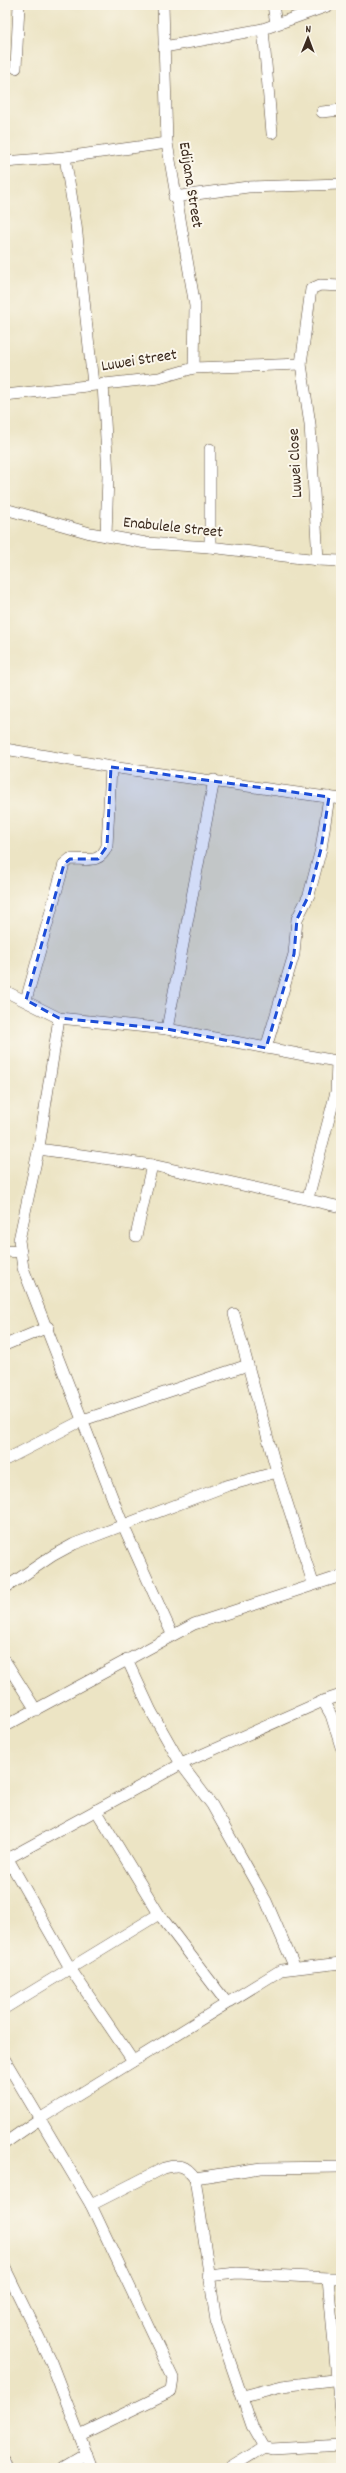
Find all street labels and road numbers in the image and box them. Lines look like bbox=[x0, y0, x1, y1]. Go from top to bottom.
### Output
street label: Edijana Street bbox=[172, 140, 208, 230]
street label: Luwei Street bbox=[100, 344, 179, 378]
street label: Luwei Close bbox=[283, 427, 309, 499]
street label: Enabulele Street bbox=[122, 511, 224, 545]

